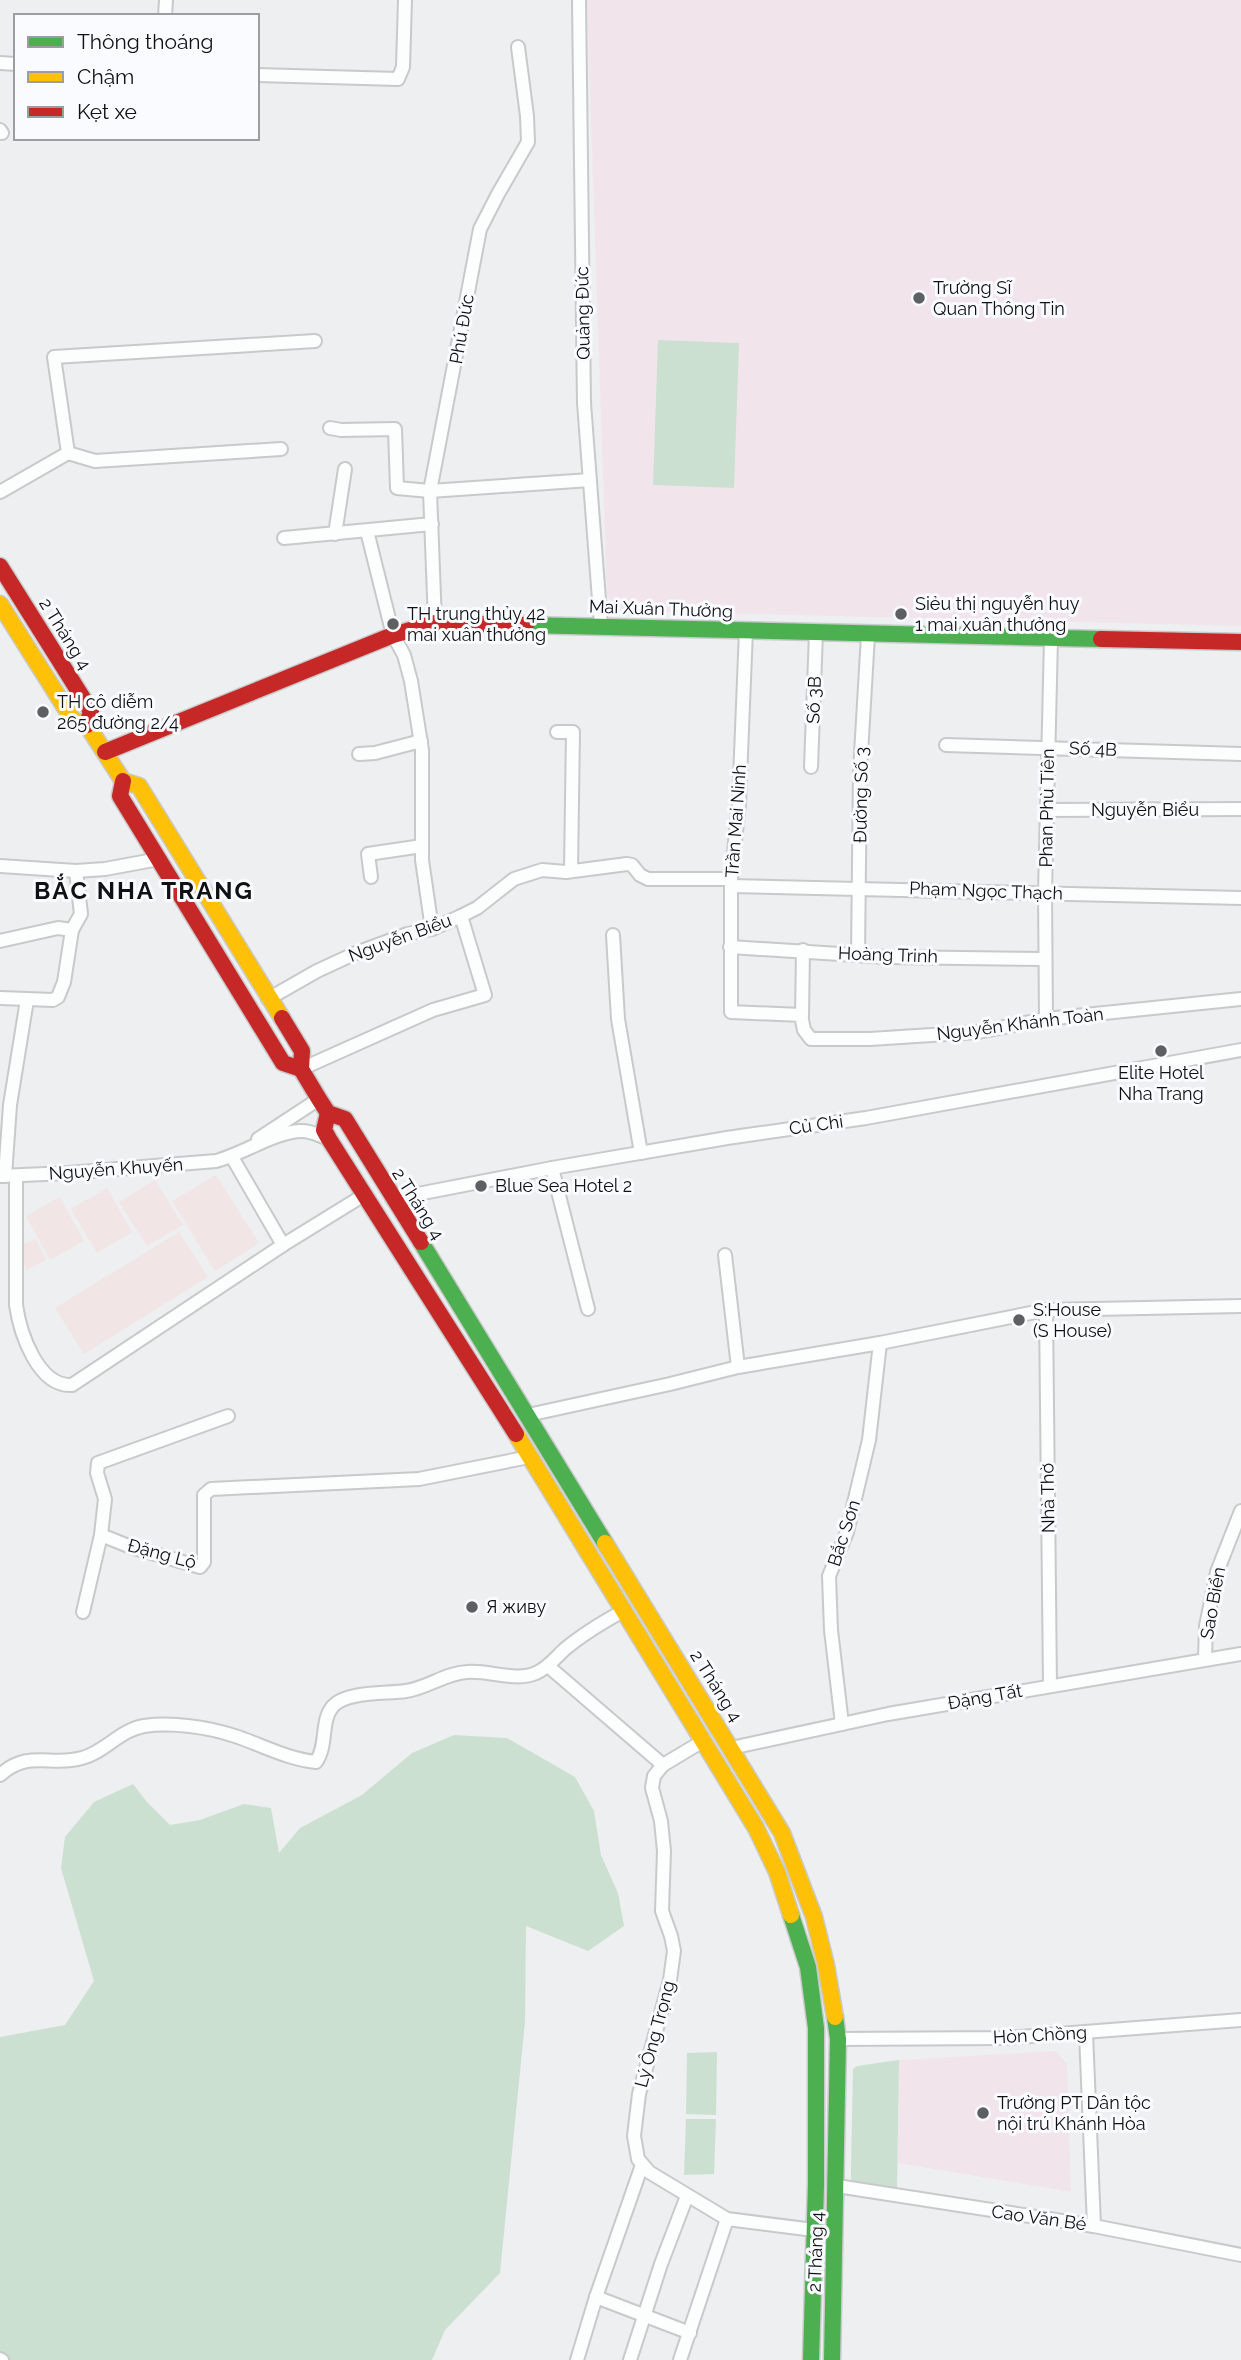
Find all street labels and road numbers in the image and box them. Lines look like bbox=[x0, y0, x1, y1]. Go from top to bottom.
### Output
street label: Quảng Đức bbox=[571, 266, 594, 360]
street label: Phú Đức bbox=[445, 292, 478, 365]
street label: 2 Tháng 4 bbox=[35, 594, 96, 674]
street label: Mai Xuân Thưởng bbox=[589, 595, 734, 622]
street label: Số 3B bbox=[802, 676, 825, 724]
street label: Số 4B bbox=[1069, 737, 1117, 760]
street label: Đường Số 3 bbox=[849, 747, 872, 843]
street label: Phan Phù Tiên bbox=[1035, 748, 1058, 868]
street label: Trần Mai Ninh bbox=[721, 764, 750, 878]
street label: Nguyễn Biểu bbox=[1091, 799, 1199, 820]
street label: Phạm Ngọc Thạch bbox=[909, 877, 1063, 904]
street label: Nguyễn Biểu bbox=[345, 909, 454, 966]
street label: Hoàng Trinh bbox=[838, 942, 938, 967]
street label: Nguyễn Khánh Toàn bbox=[935, 1003, 1105, 1044]
street label: Củ Chi bbox=[788, 1110, 844, 1139]
street label: Nguyễn Khuyến bbox=[48, 1153, 184, 1184]
street label: 2 Tháng 4 bbox=[388, 1164, 449, 1244]
street label: Nhà Thờ bbox=[1036, 1462, 1059, 1533]
street label: Bắc Sơn bbox=[823, 1497, 864, 1569]
street label: Đặng Lộ bbox=[126, 1534, 199, 1573]
street label: Sao Biển bbox=[1196, 1565, 1229, 1641]
street label: 2 Tháng 4 bbox=[686, 1646, 747, 1726]
street label: Đặng Tất bbox=[946, 1680, 1024, 1713]
street label: Lý Ông Trọng bbox=[629, 1978, 679, 2090]
street label: Hòn Chồng bbox=[992, 2022, 1088, 2047]
street label: Cao Văn Bé bbox=[990, 2200, 1088, 2235]
street label: 2 Tháng 4 bbox=[804, 2211, 827, 2293]

